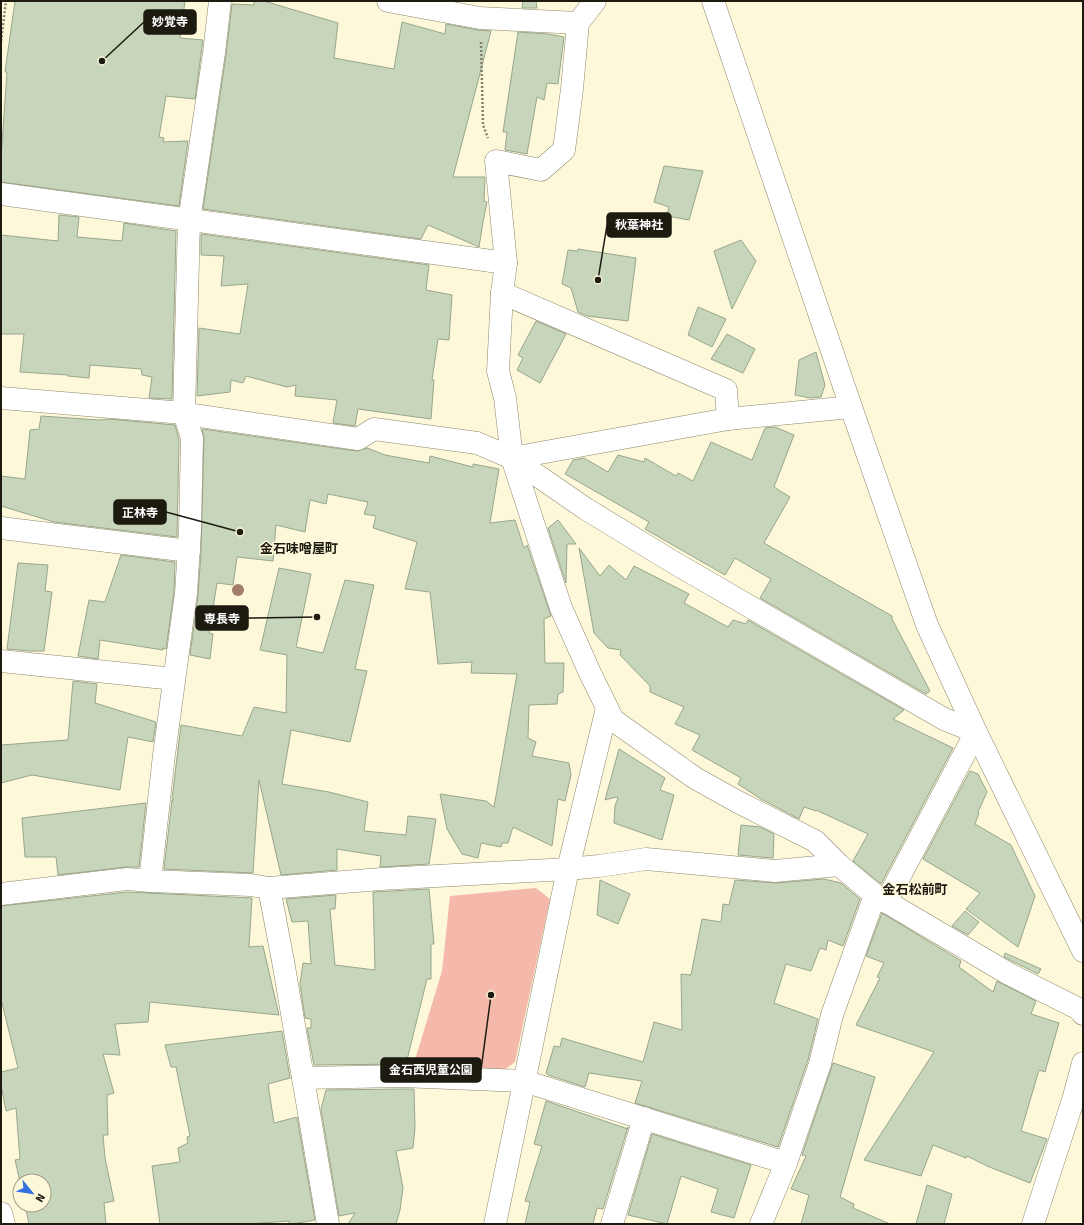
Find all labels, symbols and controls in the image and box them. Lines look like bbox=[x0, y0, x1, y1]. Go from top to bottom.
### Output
callout: 妙覚寺 bbox=[144, 10, 196, 34]
text: 妙覚寺 bbox=[152, 15, 188, 30]
callout: 秋葉神社 bbox=[607, 213, 671, 237]
text: 秋葉神社 bbox=[615, 218, 663, 233]
callout: 正林寺 bbox=[114, 500, 166, 524]
text: 正林寺 bbox=[122, 506, 158, 521]
district label: 金石味噌屋町 bbox=[260, 541, 338, 557]
callout: 専長寺 bbox=[196, 606, 248, 630]
text: 専長寺 bbox=[204, 612, 240, 627]
district label: 金石松前町 bbox=[882, 882, 948, 898]
callout: 金石西児童公園 bbox=[381, 1058, 481, 1082]
text: 金石西児童公園 bbox=[389, 1063, 473, 1078]
north arrow bbox=[12, 1173, 52, 1213]
text: N bbox=[33, 1191, 48, 1204]

